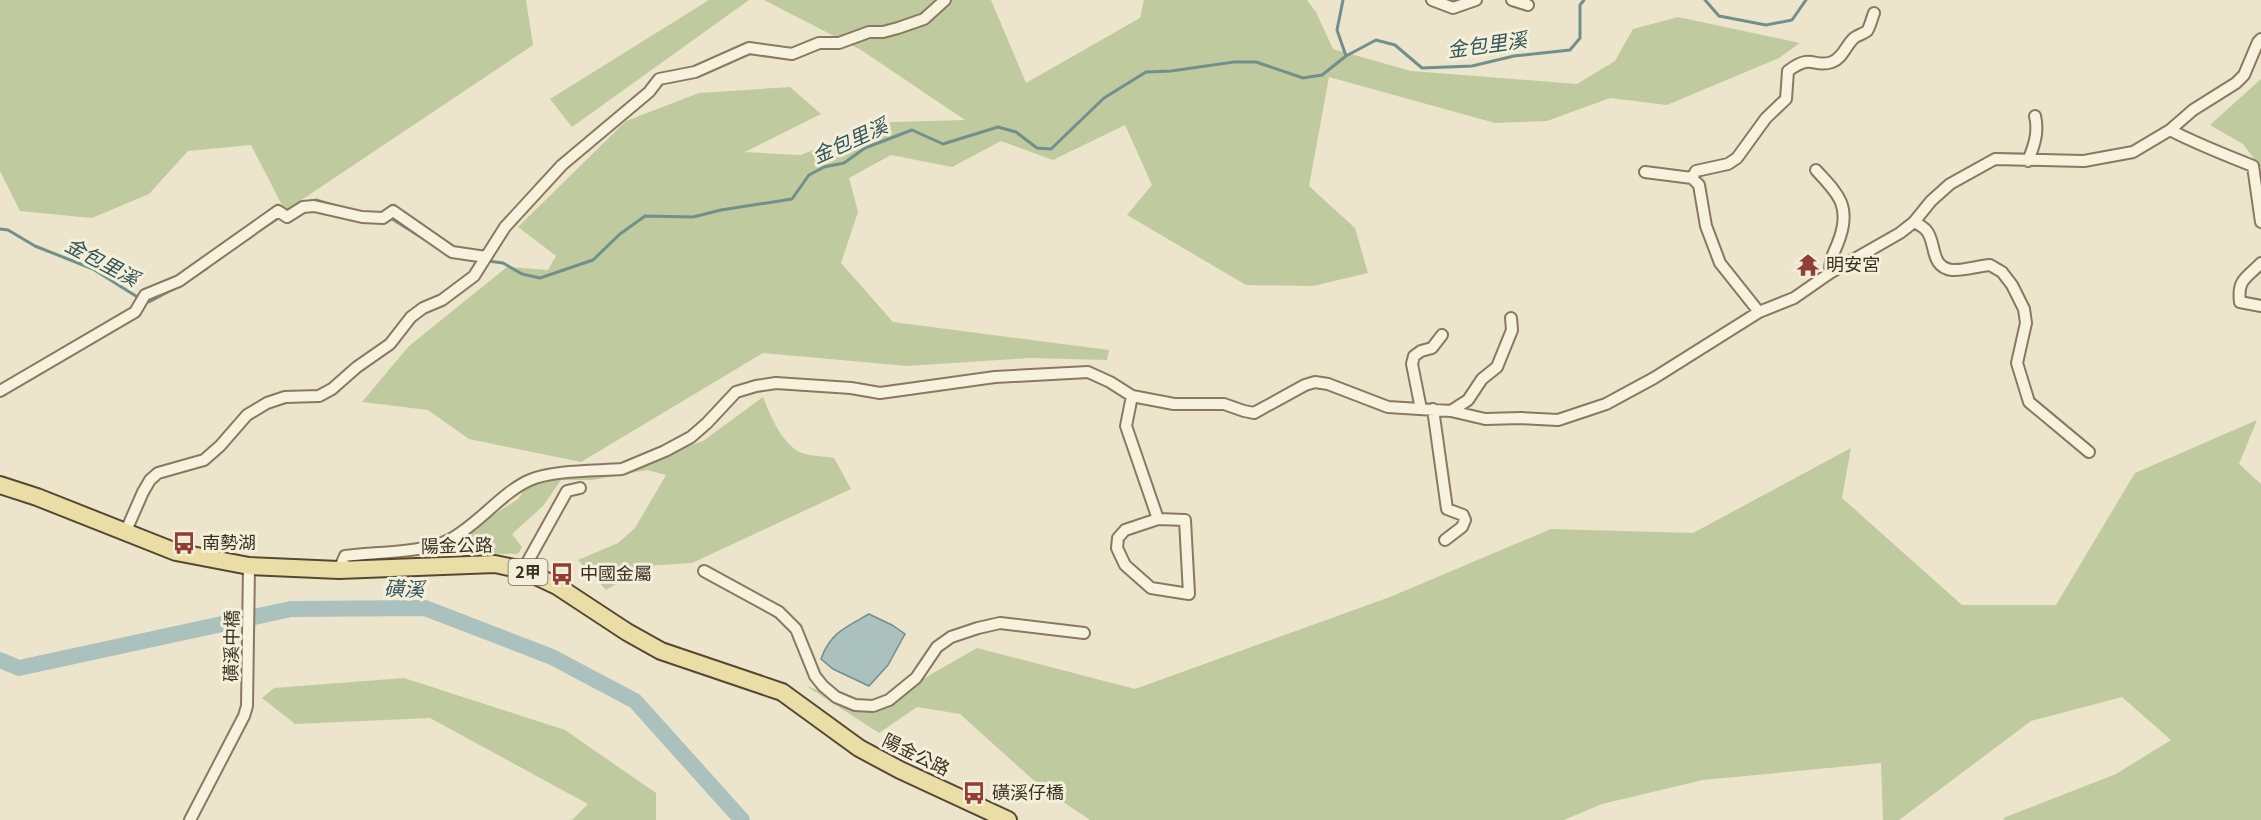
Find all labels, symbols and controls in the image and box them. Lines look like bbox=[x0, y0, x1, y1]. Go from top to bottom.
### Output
water label: 金包里溪 bbox=[1445, 23, 1531, 63]
water label: 金包里溪 bbox=[807, 109, 895, 169]
water label: 金包里溪 bbox=[61, 229, 147, 294]
place label: 明安宮 bbox=[1826, 250, 1880, 276]
temple icon: 明安宮 bbox=[1795, 252, 1821, 278]
place label: 南勢湖 bbox=[202, 528, 256, 554]
bus stop icon: 南勢湖 bbox=[171, 530, 197, 556]
street label: 陽金公路 bbox=[421, 530, 493, 558]
road number: 2甲 bbox=[508, 559, 548, 585]
place label: 中國金屬 bbox=[580, 559, 652, 585]
bus stop icon: 中國金屬 bbox=[549, 561, 575, 587]
water label: 磺溪 bbox=[384, 572, 428, 603]
street label: 磺溪中橋 bbox=[216, 610, 244, 682]
street label: 陽金公路 bbox=[879, 726, 955, 781]
place label: 磺溪仔橋 bbox=[992, 778, 1064, 804]
bus stop icon: 磺溪仔橋 bbox=[961, 780, 987, 806]

